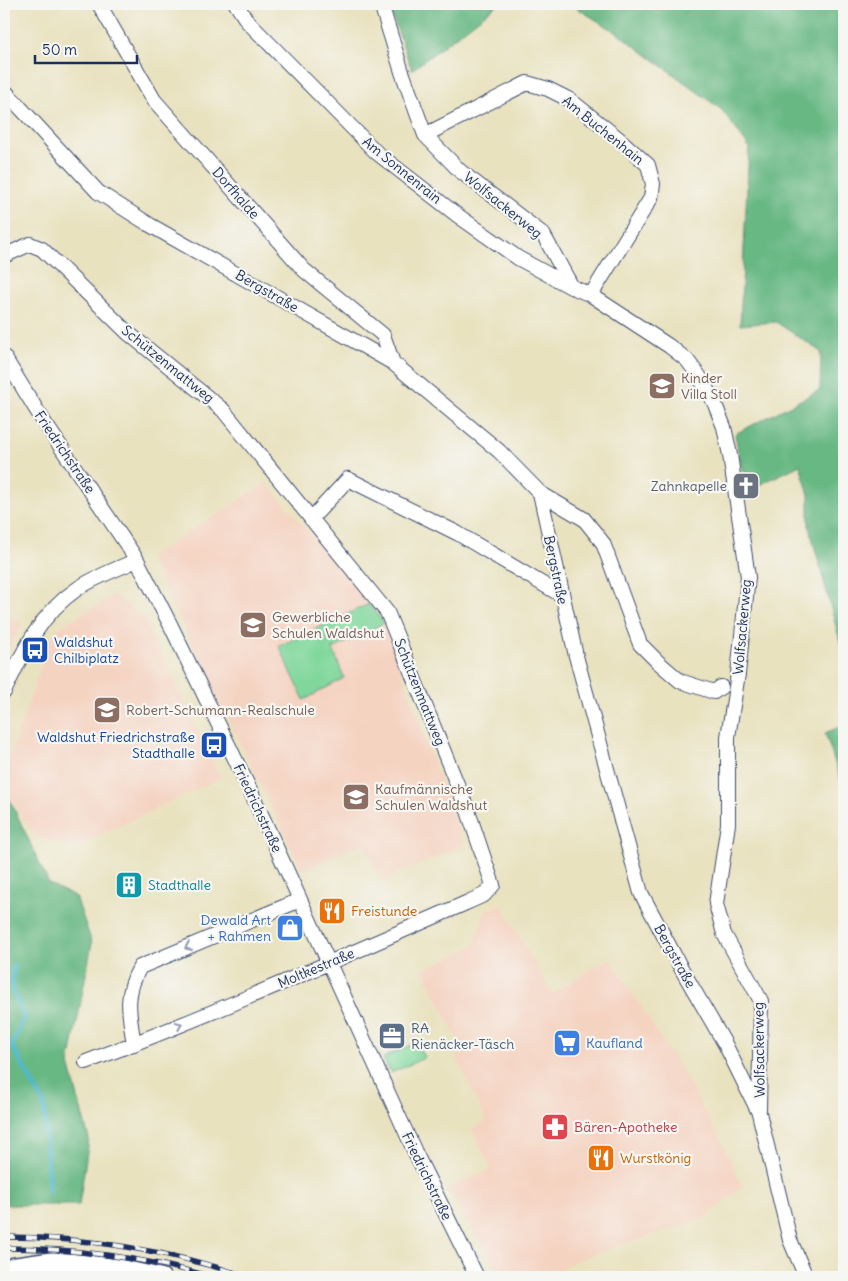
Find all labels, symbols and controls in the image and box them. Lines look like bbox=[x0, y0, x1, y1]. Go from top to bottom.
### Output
scale bar bbox=[35, 32, 138, 64]
text: 50 m bbox=[42, 40, 77, 59]
street label: Am Buchenhain bbox=[558, 92, 648, 168]
street label: Am Sonnenrain bbox=[359, 133, 445, 207]
street label: Dorfhalde bbox=[209, 163, 263, 223]
street label: Wolfsackerweg bbox=[460, 168, 546, 242]
street label: Bergstraße bbox=[232, 266, 302, 316]
street label: Schützenmattweg bbox=[118, 321, 218, 407]
place label: Kinder Villa Stoll bbox=[681, 369, 737, 403]
school or university icon: Kinder Villa Stoll bbox=[647, 371, 677, 401]
street label: Friedrichstraße bbox=[31, 407, 99, 497]
church icon: Zahnkapelle bbox=[731, 471, 761, 501]
place label: Zahnkapelle bbox=[651, 477, 727, 495]
street label: Bergstraße bbox=[540, 534, 572, 606]
street label: Wolfsackerweg bbox=[729, 578, 755, 676]
place label: Gewerbliche Schulen Waldshut bbox=[272, 608, 384, 642]
school or university icon: Gewerbliche Schulen Waldshut bbox=[238, 610, 268, 640]
place label: Waldshut Chilbiplatz bbox=[54, 633, 119, 667]
bus stop icon: Waldshut Chilbiplatz bbox=[20, 635, 50, 665]
street label: Schützenmattweg bbox=[390, 636, 450, 748]
school or university icon: Robert-Schumann-Realschule bbox=[92, 695, 122, 725]
place label: Robert-Schumann-Realschule bbox=[126, 701, 315, 719]
place label: Waldshut Friedrichstraße Stadthalle bbox=[37, 728, 195, 762]
bus stop icon: Waldshut Friedrichstraße Stadthalle bbox=[199, 730, 229, 760]
street label: Friedrichstraße bbox=[230, 761, 286, 855]
place label: Kaufmännische Schulen Waldshut bbox=[375, 780, 487, 814]
school or university icon: Kaufmännische Schulen Waldshut bbox=[341, 782, 371, 812]
building icon: Stadthalle bbox=[114, 870, 144, 900]
place label: Stadthalle bbox=[148, 876, 211, 894]
restaurant icon: Freistunde bbox=[317, 896, 347, 926]
place label: Freistunde bbox=[351, 902, 417, 920]
place label: Dewald Art + Rahmen bbox=[200, 911, 271, 945]
shop icon: Dewald Art + Rahmen bbox=[275, 913, 305, 943]
street label: Bergstraße bbox=[650, 921, 700, 991]
one-way arrow bbox=[184, 942, 192, 952]
street label: Moltkestraße bbox=[275, 944, 357, 992]
street label: Wolfsackerweg bbox=[749, 1002, 769, 1098]
place label: RA Rienäcker-Täsch bbox=[411, 1019, 514, 1053]
one-way arrow bbox=[175, 1021, 183, 1031]
office icon: RA Rienäcker-Täsch bbox=[377, 1021, 407, 1051]
supermarket icon: Kaufland bbox=[552, 1028, 582, 1058]
place label: Kaufland bbox=[586, 1034, 643, 1052]
pharmacy icon: Bären-Apotheke bbox=[540, 1112, 570, 1142]
place label: Bären-Apotheke bbox=[574, 1118, 678, 1136]
street label: Friedrichstraße bbox=[398, 1129, 456, 1223]
restaurant icon: Wurstkönig bbox=[586, 1143, 616, 1173]
place label: Wurstkönig bbox=[620, 1149, 691, 1167]

